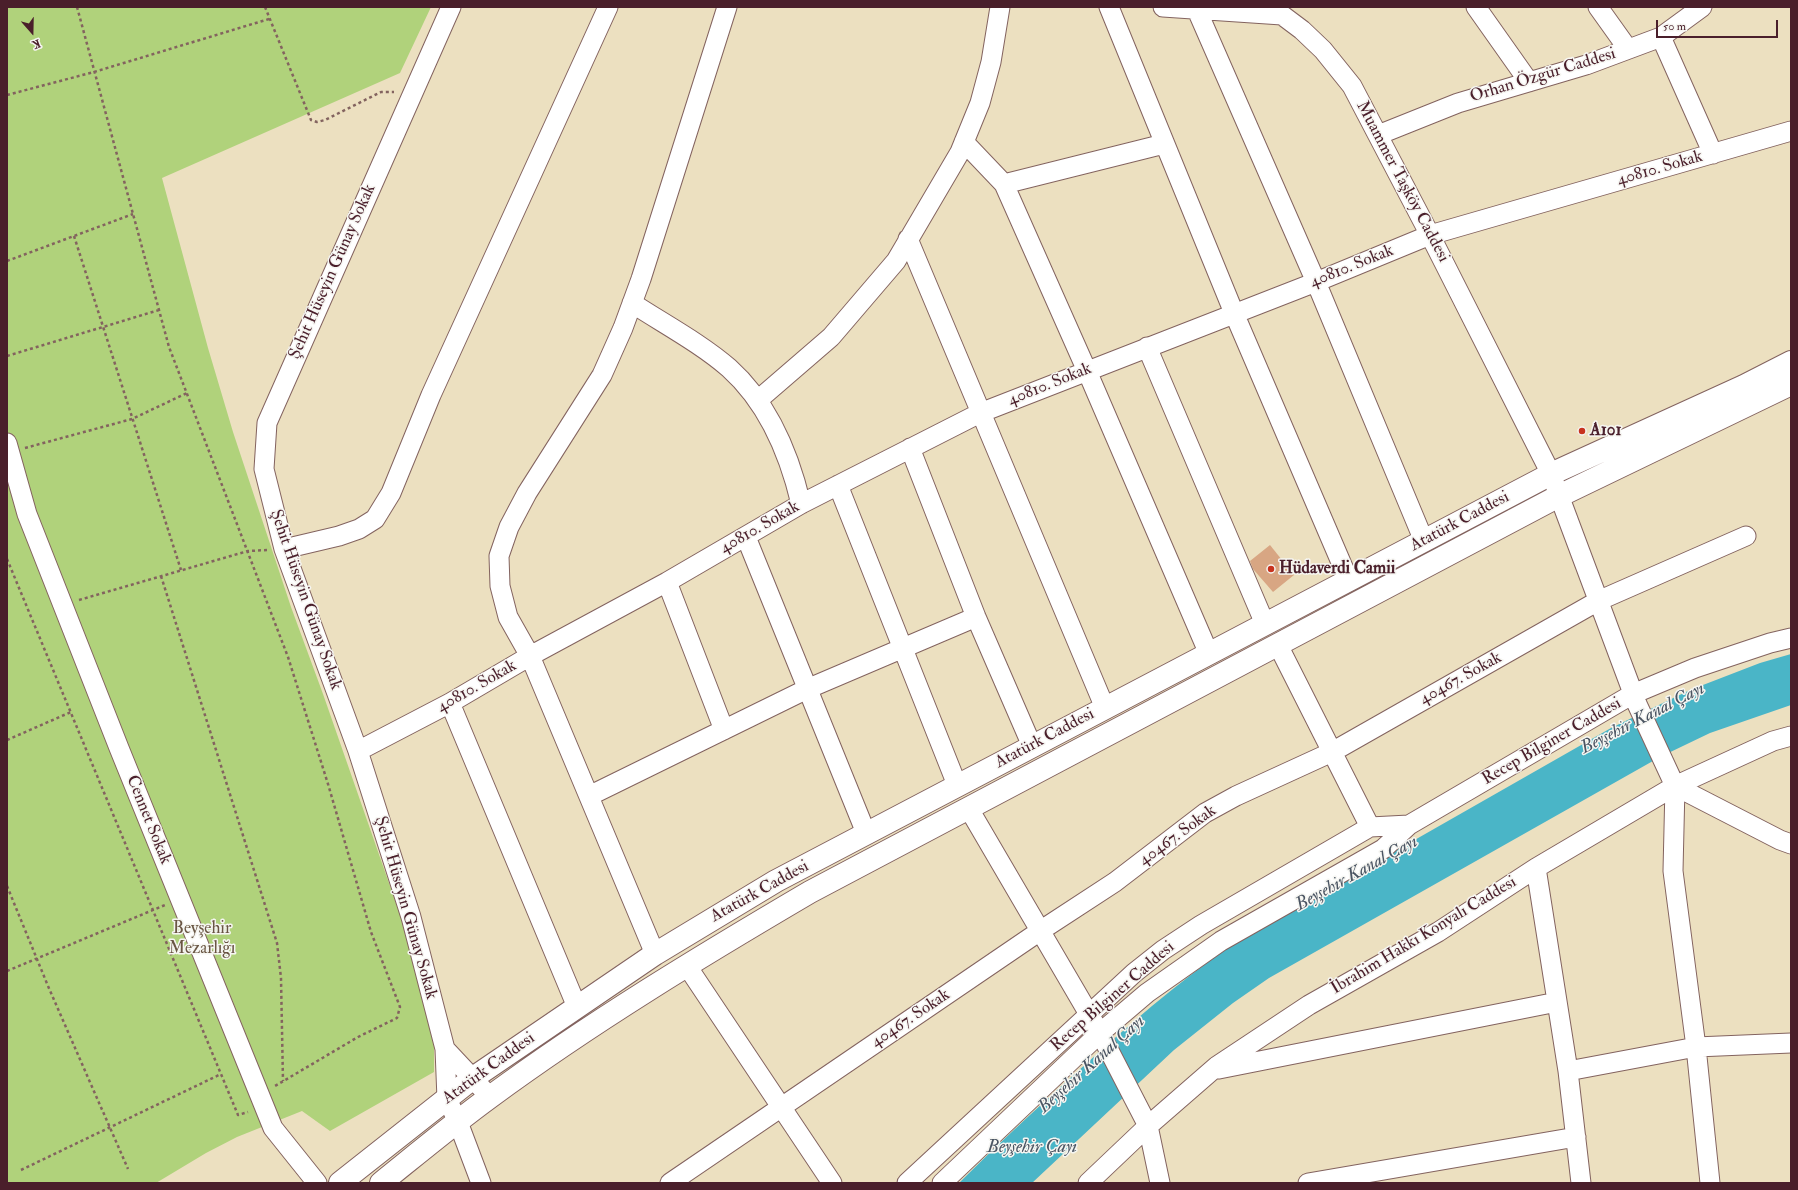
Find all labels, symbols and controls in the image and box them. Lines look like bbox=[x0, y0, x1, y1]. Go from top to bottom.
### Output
north arrow bbox=[12, 12, 52, 52]
scale bar bbox=[1658, 12, 1780, 38]
text: 50 m bbox=[1663, 19, 1686, 34]
text: K bbox=[30, 36, 42, 51]
street label: Orhan Özgür Caddesi bbox=[1468, 44, 1618, 108]
street label: Muammer Taşköy Caddesi bbox=[1351, 98, 1453, 266]
street label: 40810. Sokak bbox=[1615, 147, 1705, 191]
street label: Şehit Hüseyin Günay Sokak bbox=[285, 181, 381, 363]
street label: 40810. Sokak bbox=[1307, 241, 1397, 293]
street label: 40810. Sokak bbox=[1005, 359, 1095, 411]
place label: A101 bbox=[1590, 421, 1621, 441]
marker: A101 bbox=[1577, 426, 1587, 436]
street label: Atatürk Caddesi bbox=[1407, 487, 1513, 557]
street label: 40810. Sokak bbox=[717, 497, 803, 559]
street label: Şehit Hüseyin Günay Sokak bbox=[265, 507, 345, 693]
place label: Hüdaverdi Camii bbox=[1279, 559, 1395, 579]
marker: Hüdaverdi Camii bbox=[1266, 564, 1276, 574]
street label: 40467. Sokak bbox=[1416, 648, 1506, 710]
street label: 40810. Sokak bbox=[434, 656, 520, 718]
water label: Beyşehir Kanal Çayı bbox=[1577, 678, 1709, 760]
street label: Recep Bilginer Caddesi bbox=[1479, 694, 1625, 790]
street label: Atatürk Caddesi bbox=[992, 704, 1098, 774]
street label: Cennet Sokak bbox=[121, 773, 175, 867]
street label: 40467. Sokak bbox=[1135, 801, 1221, 871]
street label: Şehit Hüseyin Günay Sokak bbox=[369, 814, 441, 1002]
water label: Beyşehir Kanal Çayı bbox=[1292, 832, 1422, 916]
street label: Atatürk Caddesi bbox=[707, 857, 813, 927]
street label: İbrahim Hakkı Konyalı Caddesi bbox=[1328, 872, 1520, 1000]
park label: Beyşehir Mezarlığı bbox=[169, 919, 235, 959]
street label: Recep Bilginer Caddesi bbox=[1047, 938, 1179, 1056]
street label: 40467. Sokak bbox=[868, 985, 954, 1053]
water label: Beyşehir Kanal Çayı bbox=[1034, 1011, 1150, 1119]
street label: Atatürk Caddesi bbox=[439, 1029, 539, 1109]
water label: Beyşehir Çayı bbox=[987, 1137, 1077, 1159]

